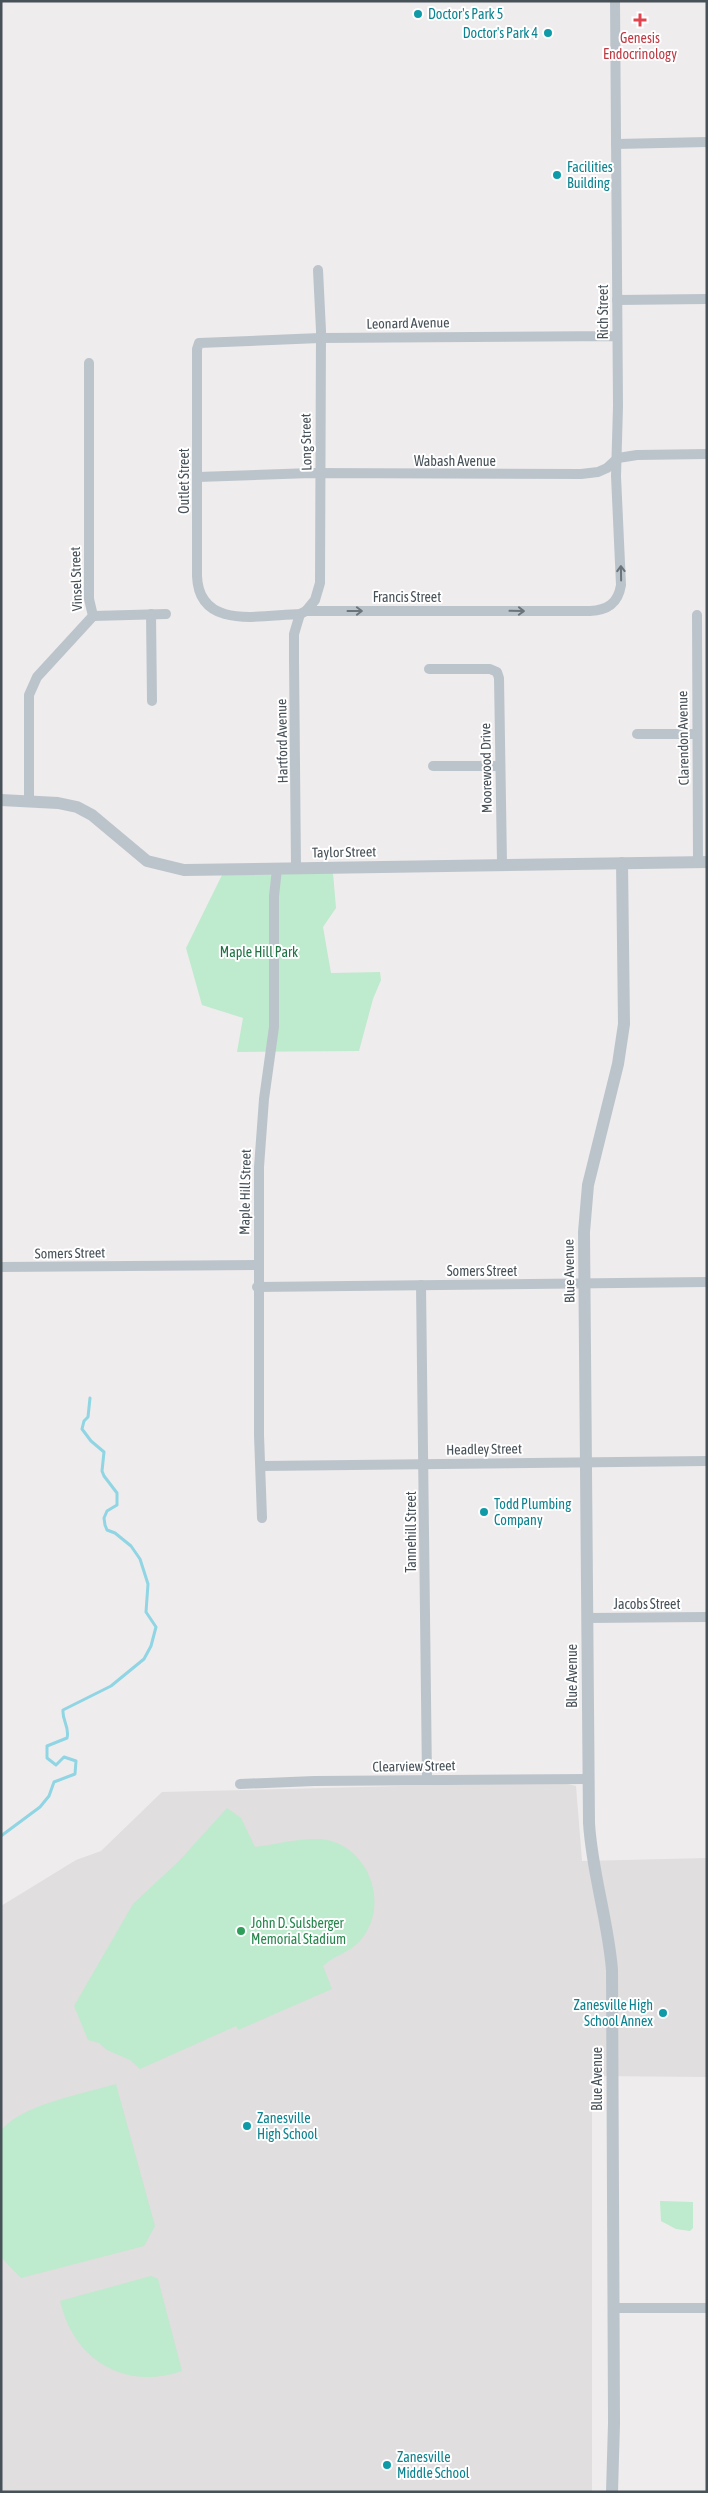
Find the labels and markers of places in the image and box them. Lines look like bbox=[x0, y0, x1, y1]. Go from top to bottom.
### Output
place label: Doctor's Park 5 bbox=[428, 6, 503, 22]
marker: Doctor's Park 5 bbox=[412, 8, 424, 20]
marker: Genesis Endocrinology bbox=[633, 13, 647, 27]
place label: Doctor's Park 4 bbox=[463, 25, 538, 41]
marker: Doctor's Park 4 bbox=[542, 27, 554, 39]
place label: Genesis Endocrinology bbox=[603, 30, 677, 62]
place label: Facilities Building bbox=[567, 159, 613, 191]
marker: Facilities Building bbox=[551, 169, 563, 181]
place label: Todd Plumbing Company bbox=[494, 1496, 571, 1528]
marker: Todd Plumbing Company bbox=[478, 1506, 490, 1518]
place label: John D. Sulsberger Memorial Stadium bbox=[251, 1915, 346, 1947]
marker: John D. Sulsberger Memorial Stadium bbox=[235, 1925, 247, 1937]
place label: Zanesville High School Annex bbox=[573, 1997, 653, 2029]
marker: Zanesville High School Annex bbox=[657, 2007, 669, 2019]
place label: Zanesville High School bbox=[257, 2110, 318, 2142]
marker: Zanesville High School bbox=[241, 2120, 253, 2132]
place label: Zanesville Middle School bbox=[397, 2449, 470, 2481]
marker: Zanesville Middle School bbox=[381, 2459, 393, 2471]

